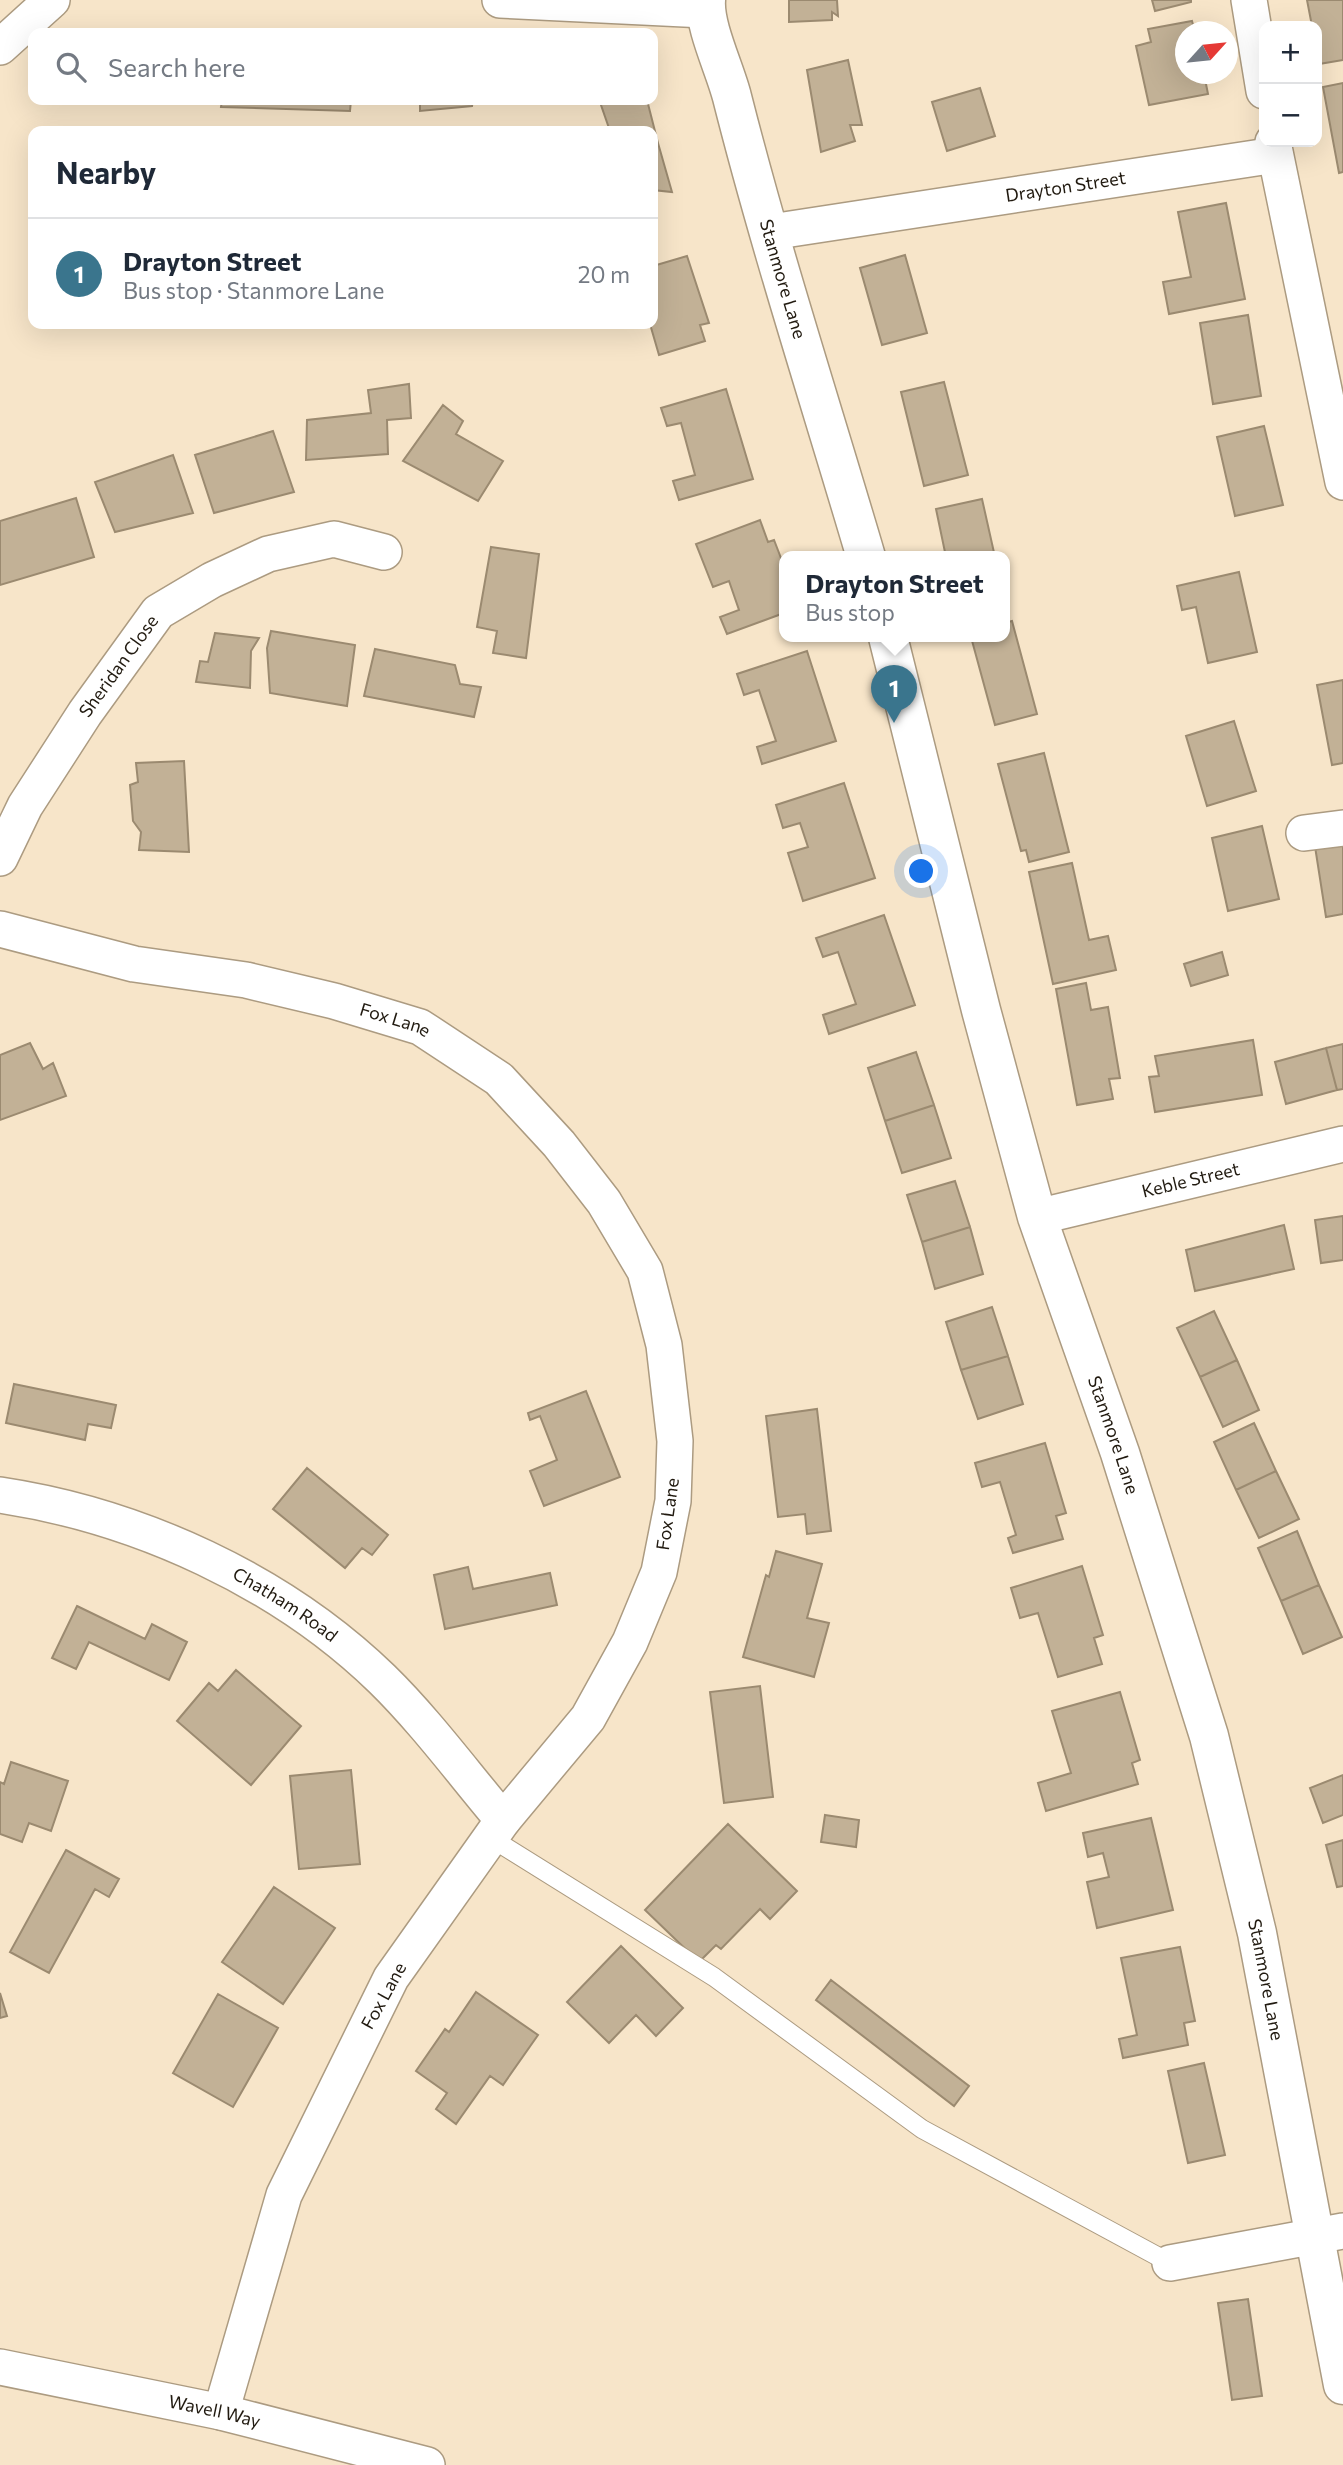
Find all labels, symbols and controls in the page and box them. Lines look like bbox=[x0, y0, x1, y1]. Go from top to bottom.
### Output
north arrow bbox=[1175, 21, 1238, 84]
map controls bbox=[1259, 21, 1322, 147]
button: + bbox=[1259, 21, 1322, 84]
search box bbox=[28, 28, 658, 105]
icon: search bbox=[52, 48, 90, 86]
text: Search here bbox=[108, 51, 246, 82]
button: − bbox=[1259, 84, 1322, 147]
text: Nearby bbox=[56, 153, 156, 190]
street label: Drayton Street bbox=[1004, 166, 1127, 206]
street label: Stanmore Lane bbox=[756, 217, 812, 341]
text: Drayton Street bbox=[123, 245, 302, 276]
text: 1 bbox=[74, 260, 84, 288]
text: 20 m bbox=[578, 260, 630, 288]
text: Bus stop · Stanmore Lane bbox=[123, 276, 384, 304]
popup bbox=[779, 551, 1010, 642]
text: Drayton Street bbox=[805, 567, 984, 598]
text: Bus stop bbox=[805, 598, 895, 626]
street label: Sheridan Close bbox=[74, 610, 162, 721]
pin: 1 bbox=[871, 665, 917, 723]
your location bbox=[904, 854, 938, 888]
street label: Fox Lane bbox=[357, 997, 435, 1041]
street label: Keble Street bbox=[1139, 1157, 1242, 1202]
street label: Stanmore Lane bbox=[1084, 1373, 1144, 1497]
street label: Fox Lane bbox=[651, 1476, 683, 1551]
street label: Chatham Road bbox=[229, 1562, 342, 1646]
street label: Stanmore Lane bbox=[1244, 1916, 1289, 2042]
street label: Fox Lane bbox=[356, 1958, 410, 2033]
street label: Wavell Way bbox=[167, 2390, 263, 2432]

